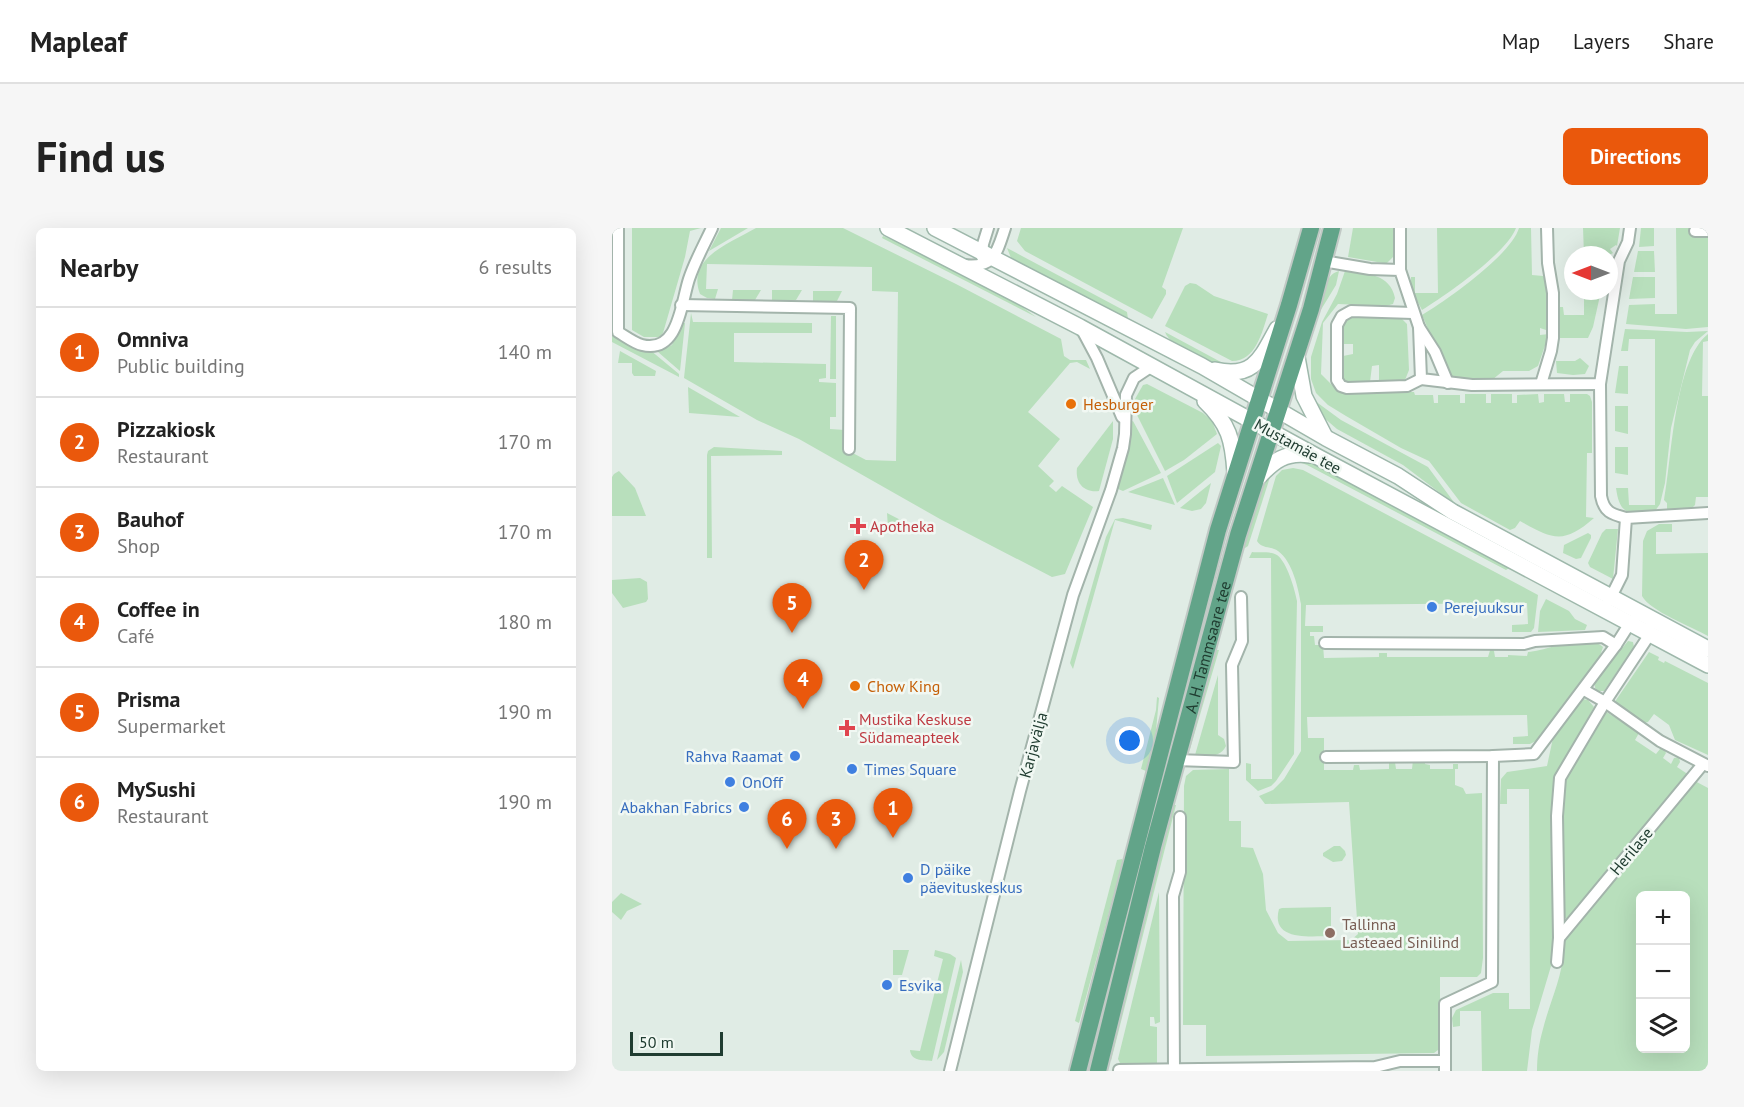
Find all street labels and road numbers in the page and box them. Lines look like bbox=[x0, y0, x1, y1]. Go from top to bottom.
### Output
street label: Mustamäe tee bbox=[1251, 414, 1345, 478]
street label: A. H. Tammsaare tee bbox=[1180, 579, 1235, 715]
street label: Karjavälja bbox=[1015, 710, 1051, 780]
street label: Herilase bbox=[1605, 823, 1657, 879]

